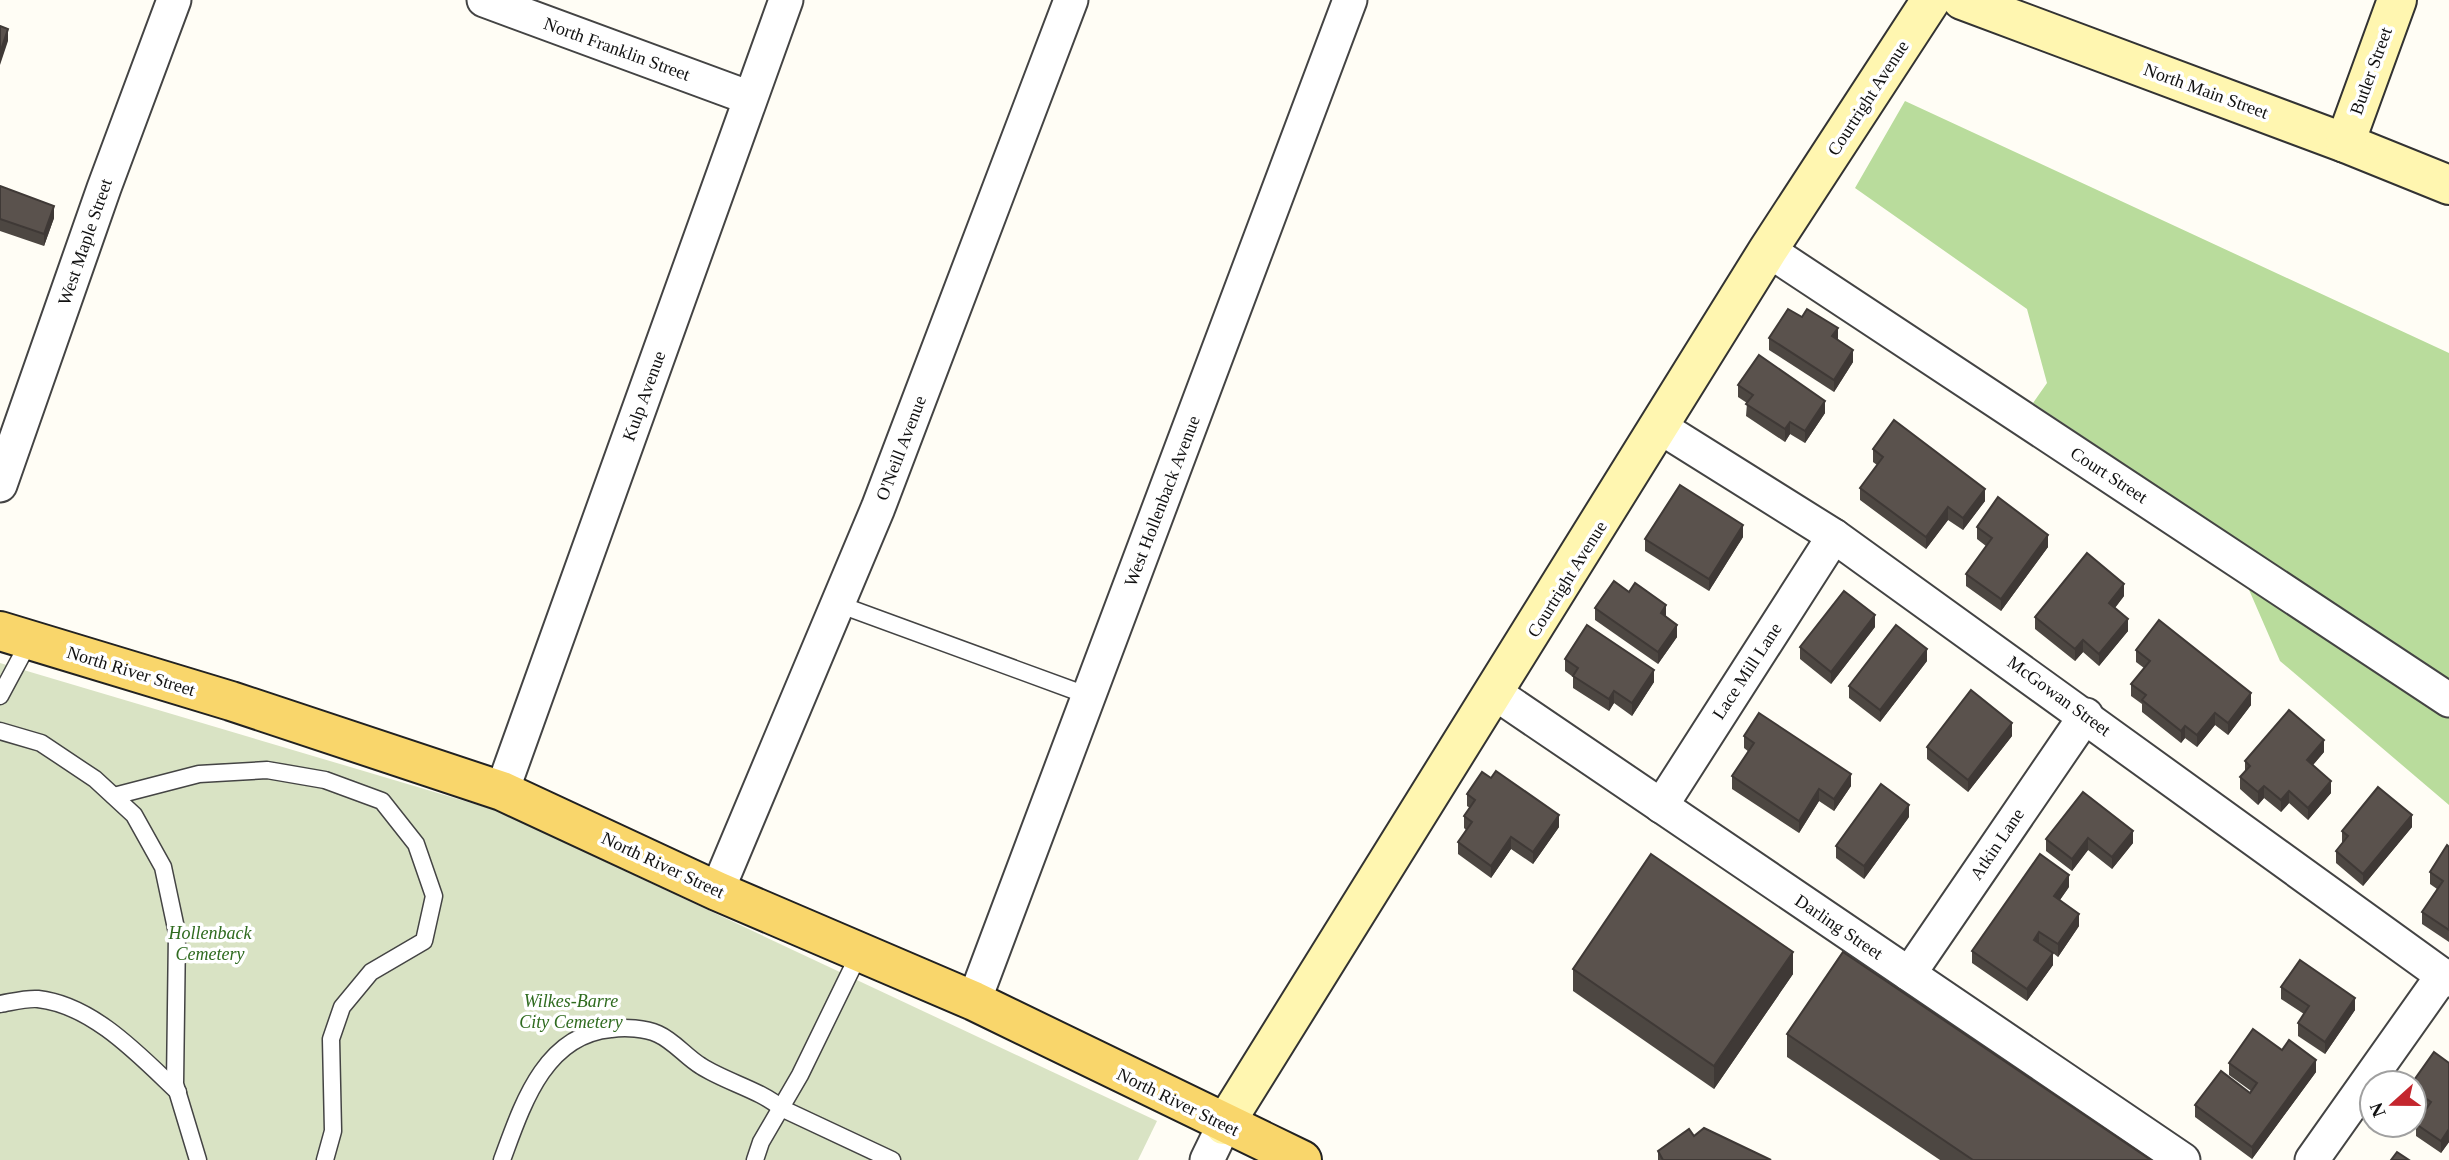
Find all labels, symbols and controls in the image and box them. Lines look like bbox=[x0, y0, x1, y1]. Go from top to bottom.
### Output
street label: North Franklin Street bbox=[541, 13, 693, 85]
street label: Butler Street bbox=[2346, 25, 2396, 117]
street label: Courtright Avenue bbox=[1823, 37, 1913, 159]
street label: North Main Street bbox=[2141, 59, 2271, 123]
street label: West Maple Street bbox=[54, 176, 116, 308]
street label: Kulp Avenue bbox=[619, 348, 669, 444]
street label: O'Neill Avenue bbox=[872, 393, 930, 503]
street label: West Hollenback Avenue bbox=[1120, 413, 1204, 589]
street label: Court Street bbox=[2067, 443, 2151, 507]
street label: Courtright Avenue bbox=[1523, 517, 1611, 641]
street label: Lace Mill Lane bbox=[1708, 619, 1786, 723]
street label: North River Street bbox=[64, 642, 198, 700]
street label: McGowan Street bbox=[2004, 652, 2114, 740]
street label: Atkin Lane bbox=[1966, 805, 2028, 883]
street label: North River Street bbox=[599, 828, 727, 902]
street label: Darling Street bbox=[1791, 890, 1887, 964]
park label: Hollenback Cemetery bbox=[168, 923, 252, 964]
park label: Wilkes-Barre City Cemetery bbox=[519, 991, 623, 1032]
street label: North River Street bbox=[1114, 1064, 1242, 1140]
north arrow bbox=[2358, 1069, 2428, 1139]
text: N bbox=[2365, 1099, 2390, 1120]

